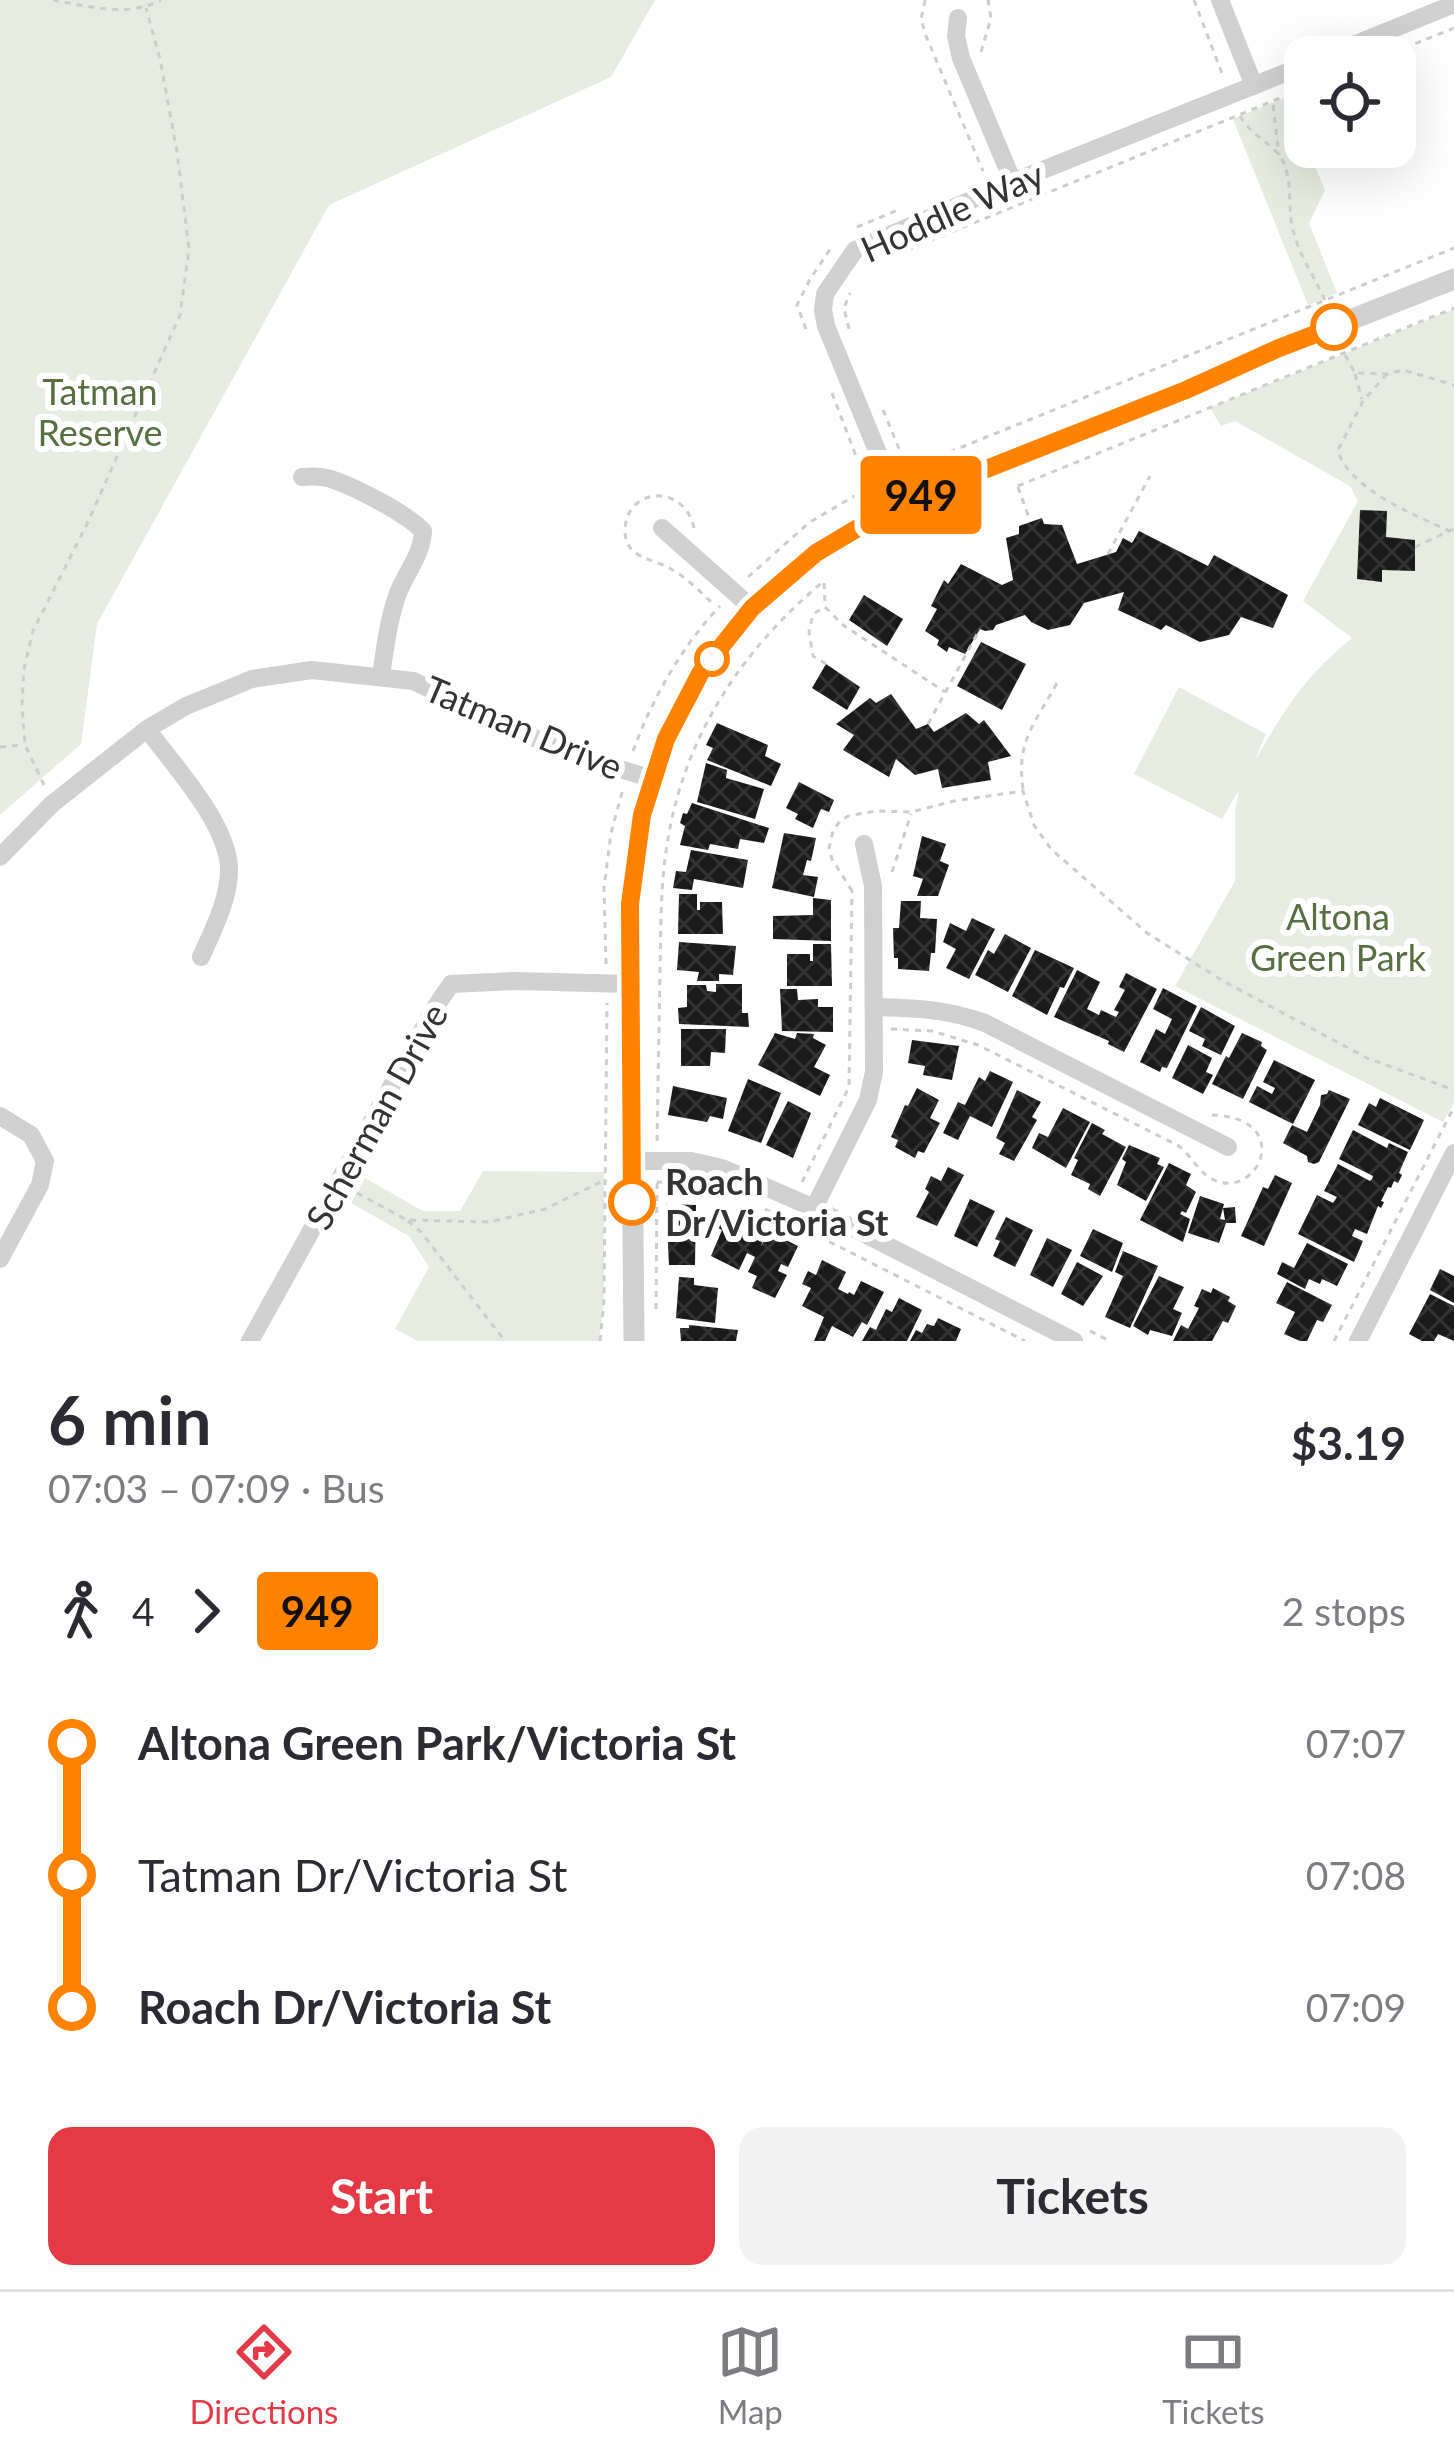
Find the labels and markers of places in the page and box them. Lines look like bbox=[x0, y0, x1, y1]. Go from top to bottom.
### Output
unlabelled marker bbox=[1312, 305, 1356, 349]
unlabelled marker bbox=[696, 643, 728, 675]
place label: Roach Dr/Victoria St bbox=[665, 1159, 889, 1244]
marker: Roach Dr/Victoria St bbox=[610, 1180, 654, 1224]

